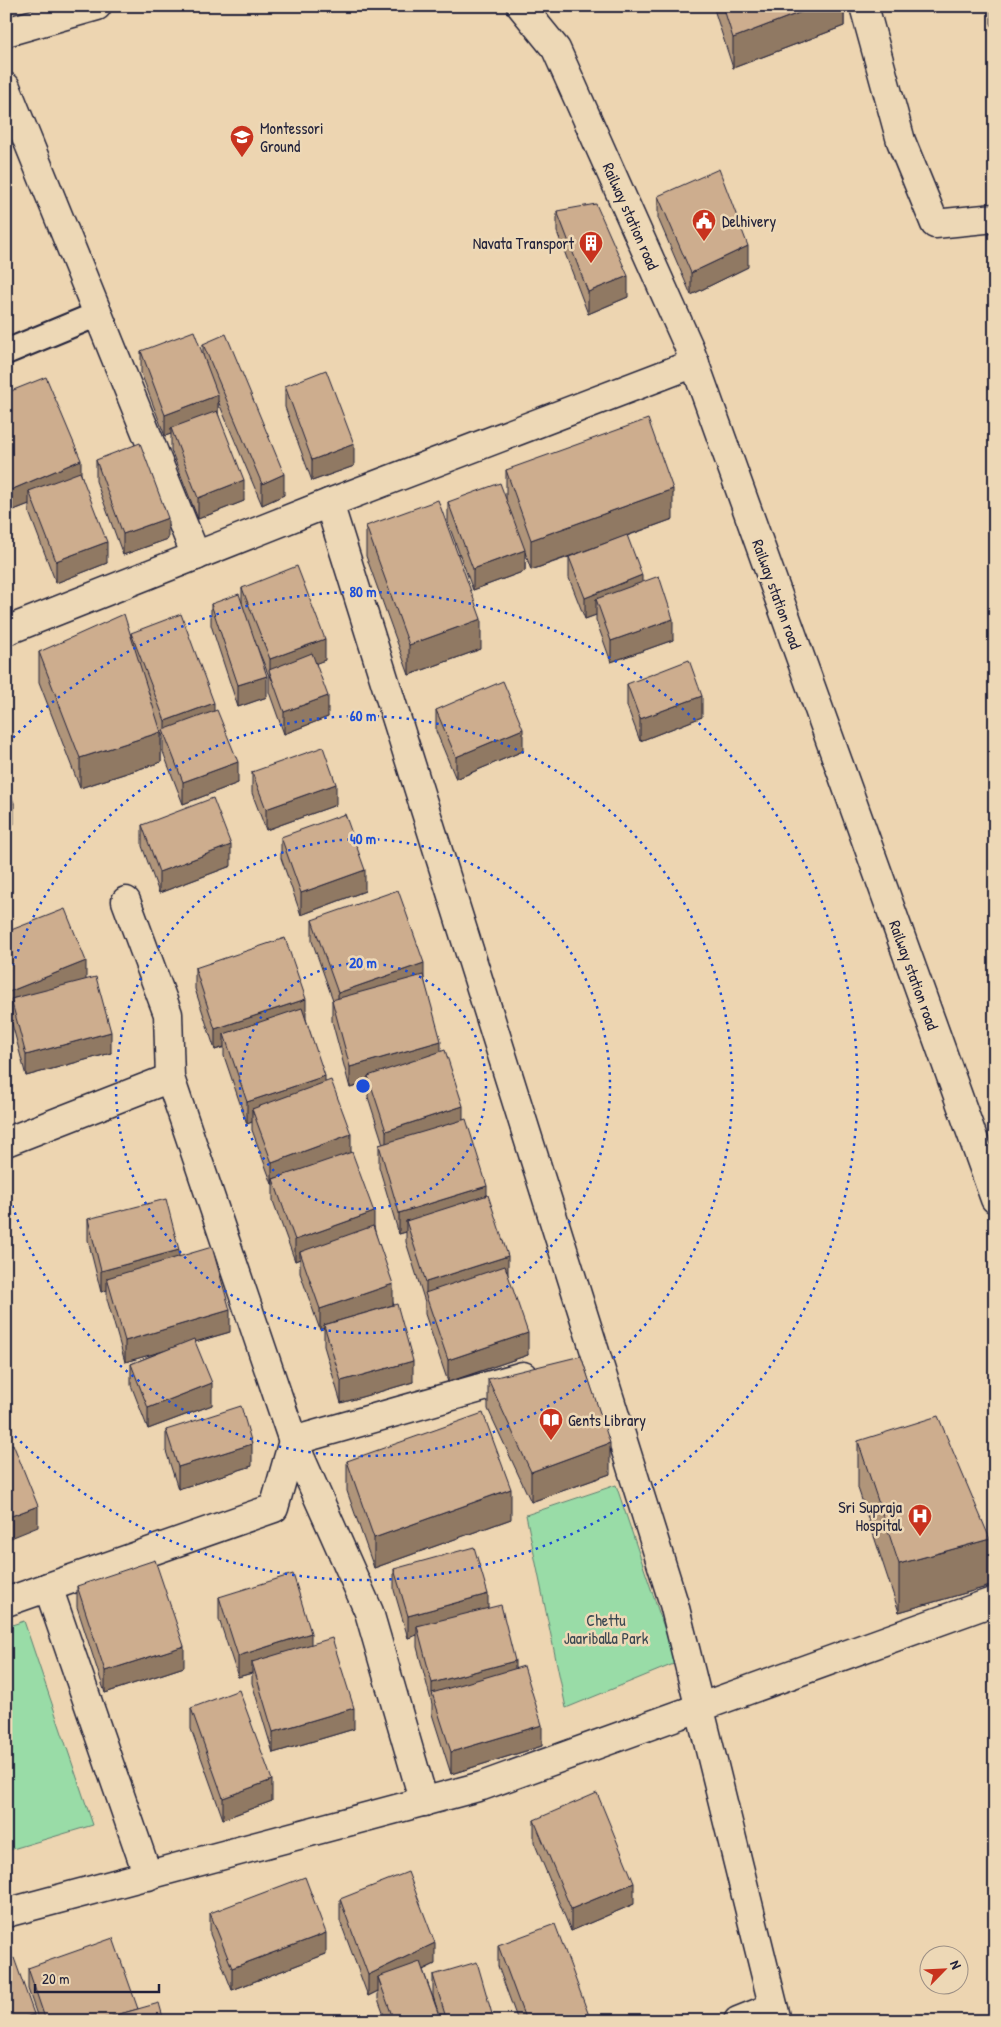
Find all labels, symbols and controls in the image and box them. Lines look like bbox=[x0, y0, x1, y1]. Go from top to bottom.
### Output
place label: Montessori Ground bbox=[260, 117, 324, 157]
school or university icon: Montessori Ground bbox=[229, 124, 255, 158]
street label: Railway station road bbox=[598, 159, 664, 273]
public building icon: Delhivery bbox=[691, 208, 717, 242]
place label: Delhivery bbox=[722, 210, 776, 232]
building icon: Navata Transport bbox=[578, 230, 604, 264]
place label: Navata Transport bbox=[473, 232, 574, 254]
street label: Railway station road bbox=[747, 536, 807, 652]
text: 80 m bbox=[350, 581, 376, 602]
text: 60 m bbox=[350, 705, 376, 726]
text: 40 m bbox=[350, 828, 376, 849]
street label: Railway station road bbox=[884, 917, 944, 1033]
text: 20 m bbox=[349, 952, 377, 973]
centre of rings bbox=[354, 1077, 372, 1095]
library icon: Gents Library bbox=[538, 1407, 564, 1441]
place label: Gents Library bbox=[568, 1409, 646, 1431]
place label: Sri Supraja Hospital bbox=[838, 1496, 903, 1536]
hospital icon: Sri Supraja Hospital bbox=[907, 1503, 933, 1537]
park label: Chettu Jaariballa Park bbox=[564, 1609, 649, 1649]
north arrow bbox=[918, 1944, 968, 1994]
text: N bbox=[946, 1957, 967, 1972]
scale bar bbox=[35, 1962, 159, 1994]
text: 20 m bbox=[42, 1968, 69, 1989]

